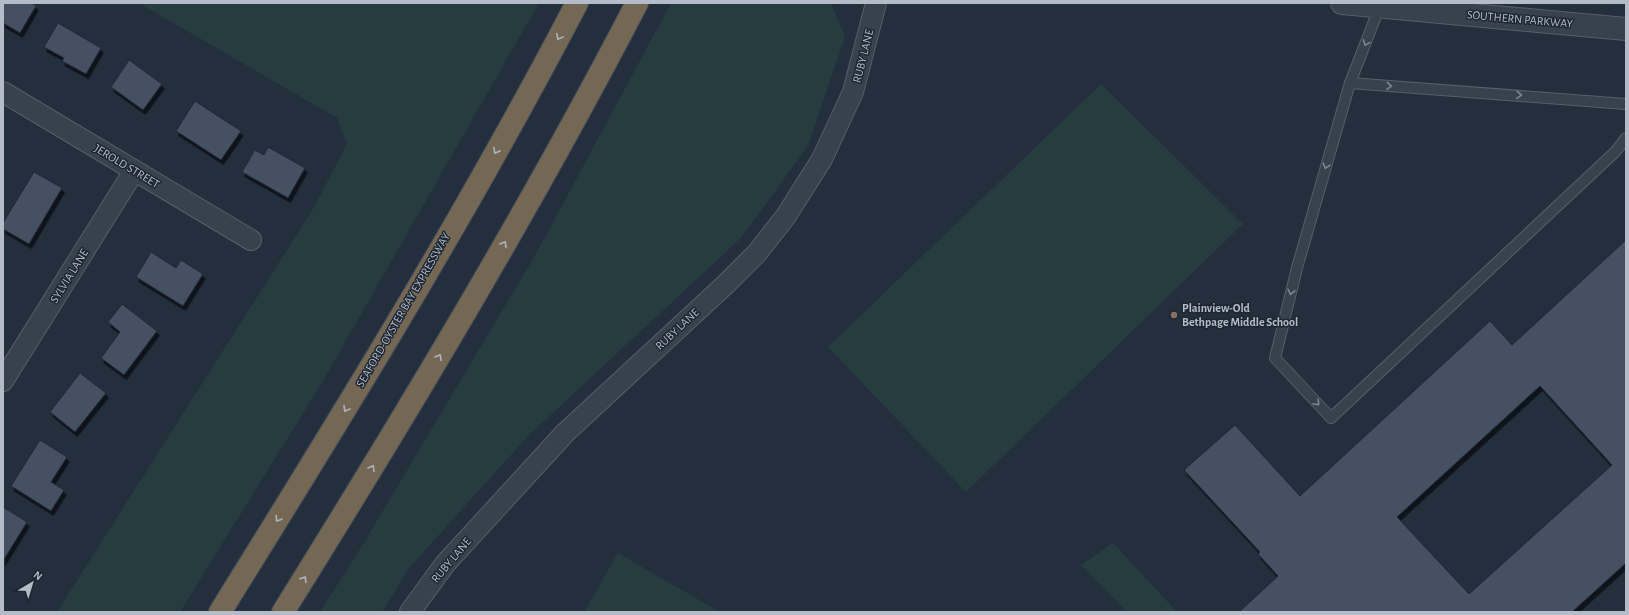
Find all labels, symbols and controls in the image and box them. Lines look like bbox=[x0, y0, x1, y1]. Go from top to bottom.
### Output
street label: SOUTHERN PARKWAY bbox=[1466, 8, 1574, 30]
street label: RUBY LANE bbox=[851, 28, 875, 84]
one-way arrow bbox=[556, 33, 563, 41]
one-way arrow bbox=[1362, 39, 1370, 46]
one-way arrow bbox=[1386, 82, 1392, 91]
one-way arrow bbox=[1516, 91, 1522, 100]
street label: JEROLD STREET bbox=[92, 142, 162, 190]
one-way arrow bbox=[493, 147, 500, 154]
one-way arrow bbox=[1322, 163, 1331, 170]
street label: SEAFORD-OYSTER BAY EXPRESSWAY bbox=[354, 230, 452, 389]
one-way arrow bbox=[499, 241, 506, 248]
street label: SYLVIA LANE bbox=[48, 247, 90, 305]
one-way arrow bbox=[1287, 288, 1296, 295]
place label: Plainview-Old Bethpage Middle School bbox=[1182, 302, 1298, 328]
street label: RUBY LANE bbox=[653, 306, 701, 352]
marker: Plainview-Old Bethpage Middle School bbox=[1169, 310, 1179, 320]
one-way arrow bbox=[434, 354, 441, 361]
one-way arrow bbox=[1313, 398, 1320, 406]
one-way arrow bbox=[343, 405, 350, 412]
one-way arrow bbox=[367, 465, 374, 472]
one-way arrow bbox=[275, 515, 282, 522]
street label: RUBY LANE bbox=[429, 535, 473, 585]
north arrow bbox=[12, 563, 52, 603]
text: N bbox=[31, 569, 44, 582]
one-way arrow bbox=[299, 576, 306, 583]

